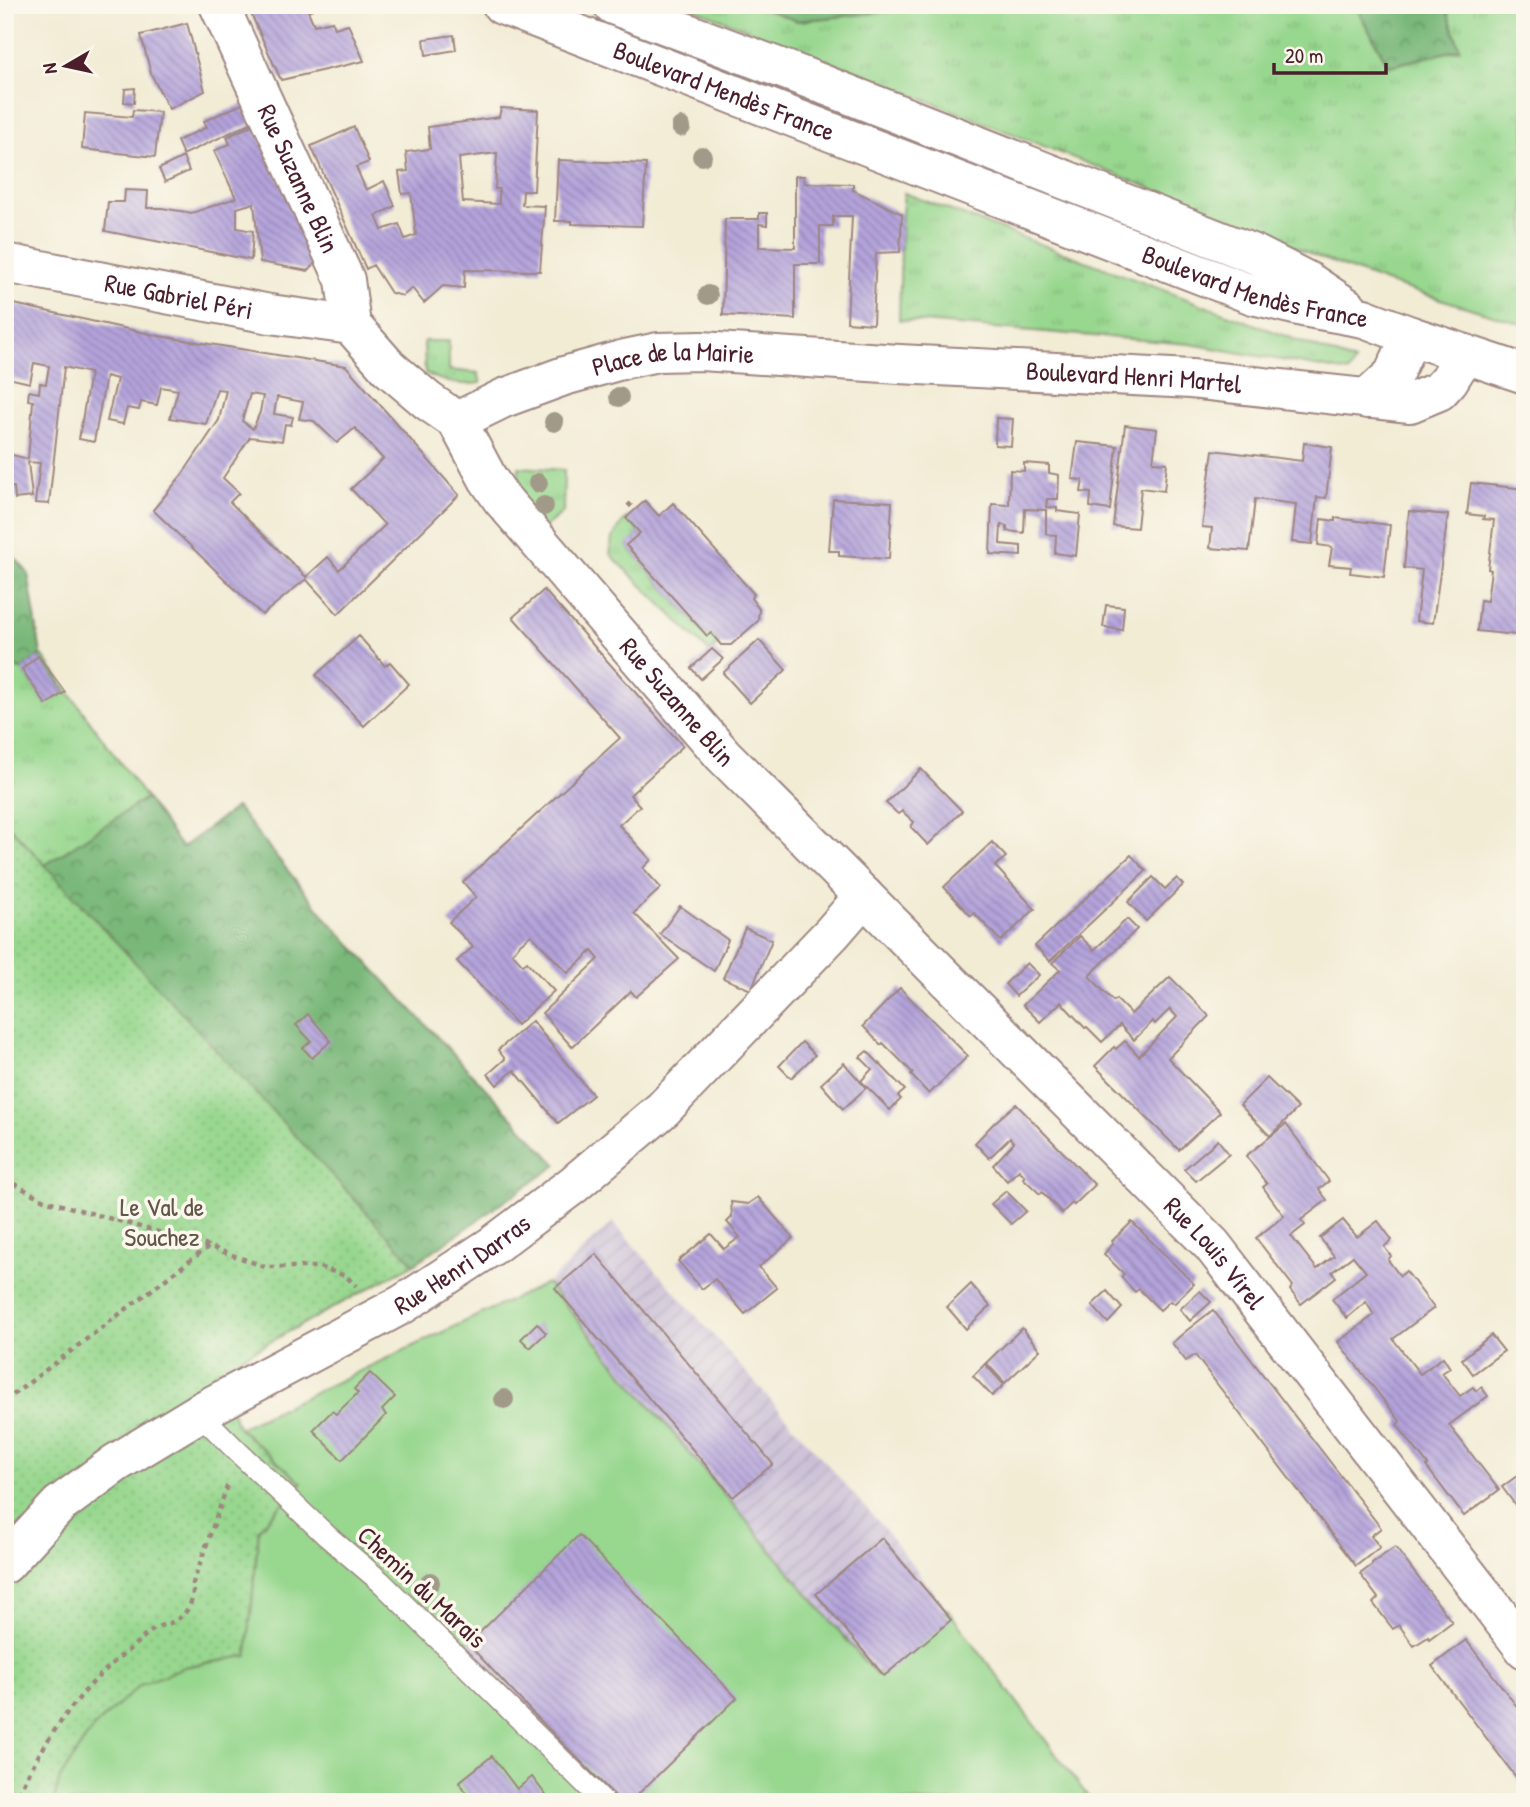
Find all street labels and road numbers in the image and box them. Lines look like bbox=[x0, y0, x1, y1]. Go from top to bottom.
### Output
street label: Boulevard Mendès France bbox=[609, 32, 840, 149]
street label: Rue Suzanne Blin bbox=[250, 98, 348, 258]
street label: Boulevard Mendès France bbox=[1137, 236, 1371, 335]
street label: Rue Gabriel Péri bbox=[102, 265, 256, 327]
street label: Place de la Mairie bbox=[588, 333, 755, 384]
street label: Boulevard Henri Martel bbox=[1025, 353, 1244, 401]
street label: Rue Suzanne Blin bbox=[612, 630, 743, 774]
street label: Rue Louis Virel bbox=[1156, 1189, 1274, 1316]
street label: Rue Henri Darras bbox=[388, 1205, 537, 1323]
street label: Chemin du Marais bbox=[350, 1518, 495, 1656]

